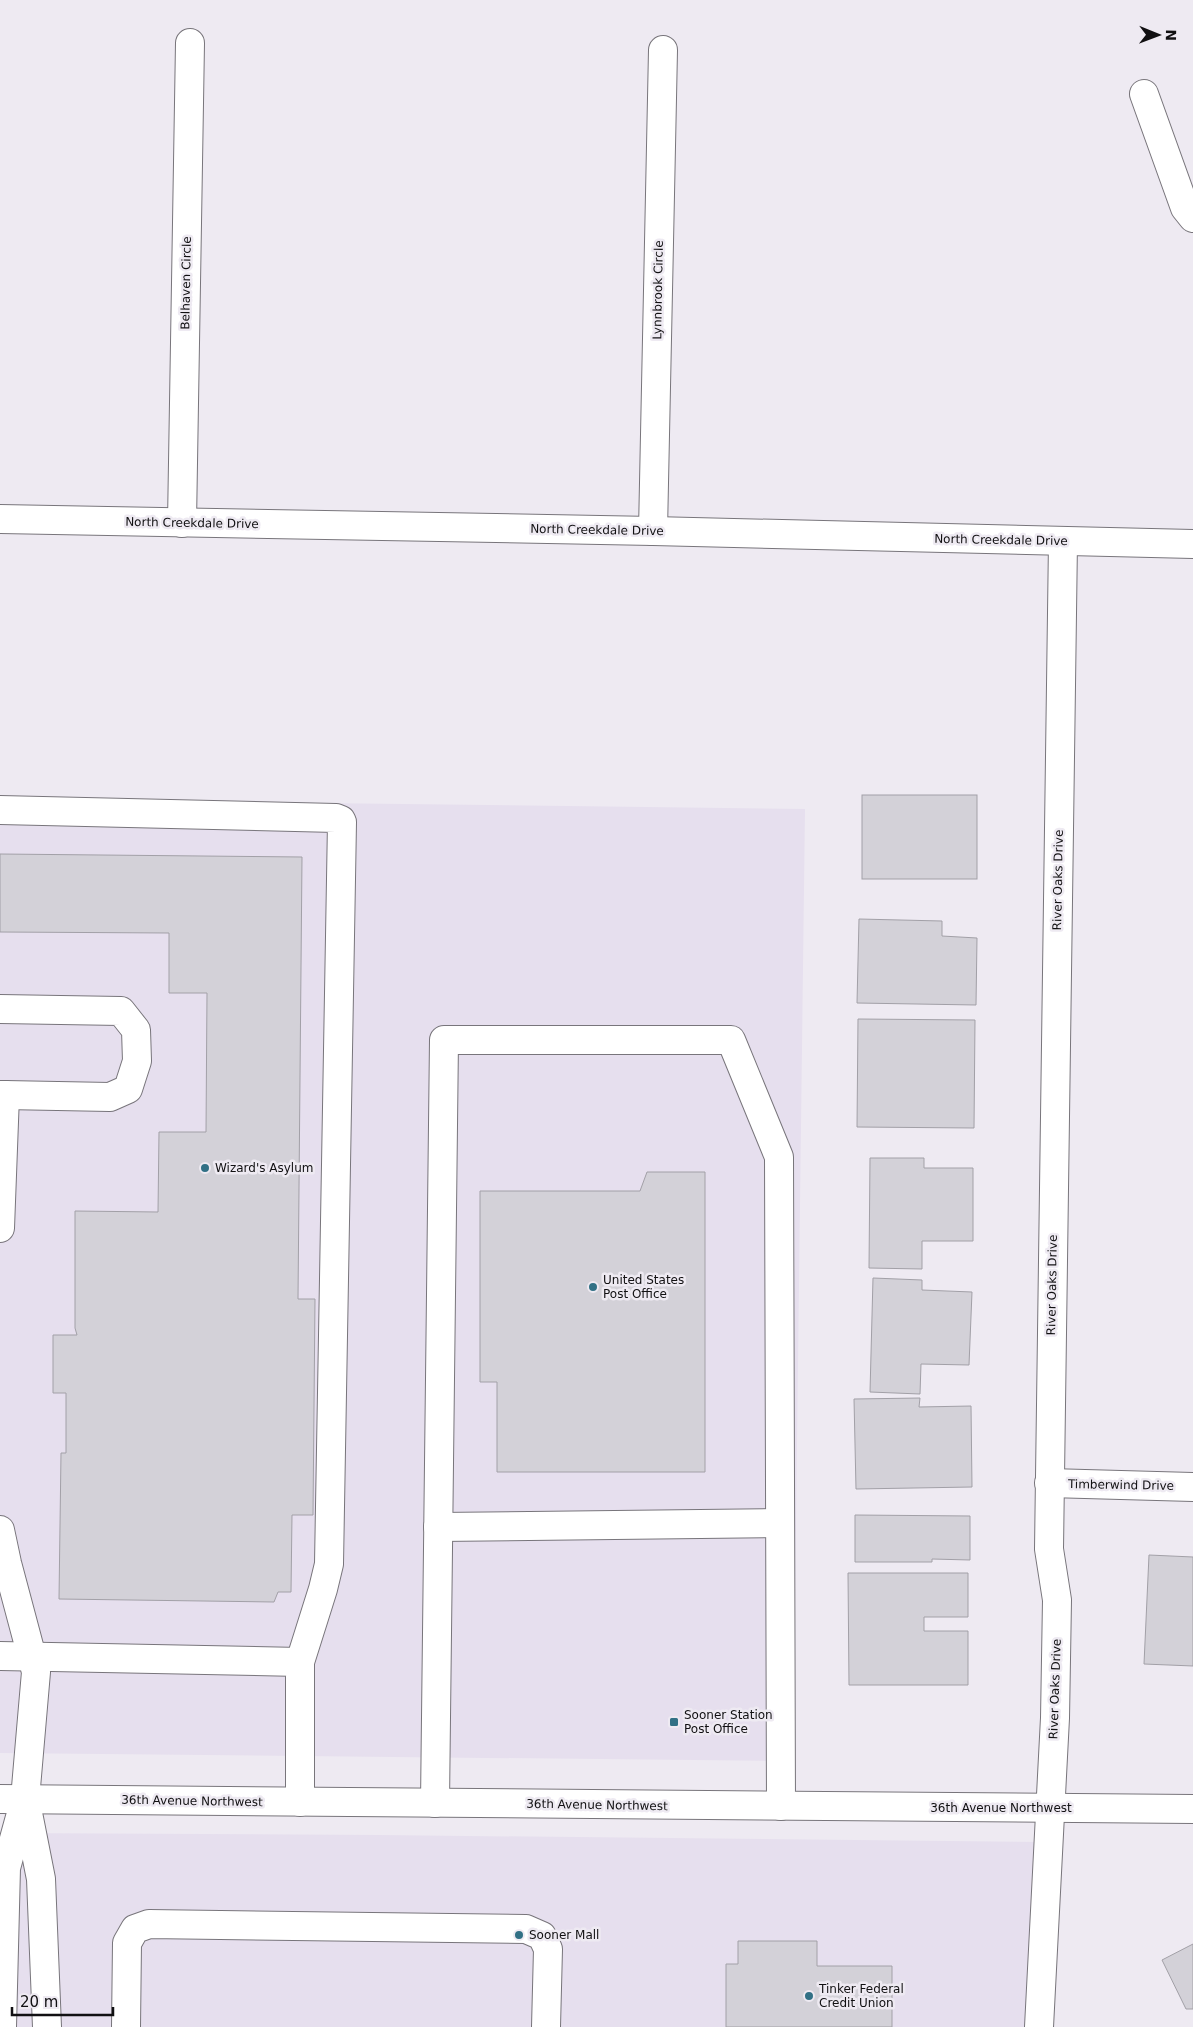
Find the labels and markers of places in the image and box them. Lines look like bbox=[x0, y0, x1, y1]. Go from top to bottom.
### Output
place label: Wizard's Asylum bbox=[215, 1161, 313, 1175]
marker: Wizard's Asylum bbox=[199, 1162, 211, 1174]
place label: United States Post Office bbox=[603, 1273, 684, 1301]
marker: United States Post Office bbox=[587, 1281, 599, 1293]
place label: Sooner Station Post Office bbox=[684, 1708, 773, 1736]
marker: Sooner Station Post Office bbox=[668, 1716, 680, 1728]
place label: Sooner Mall bbox=[529, 1928, 599, 1942]
marker: Sooner Mall bbox=[513, 1929, 525, 1941]
place label: Tinker Federal Credit Union bbox=[818, 1982, 904, 2010]
marker: Tinker Federal Credit Union bbox=[803, 1990, 815, 2002]

